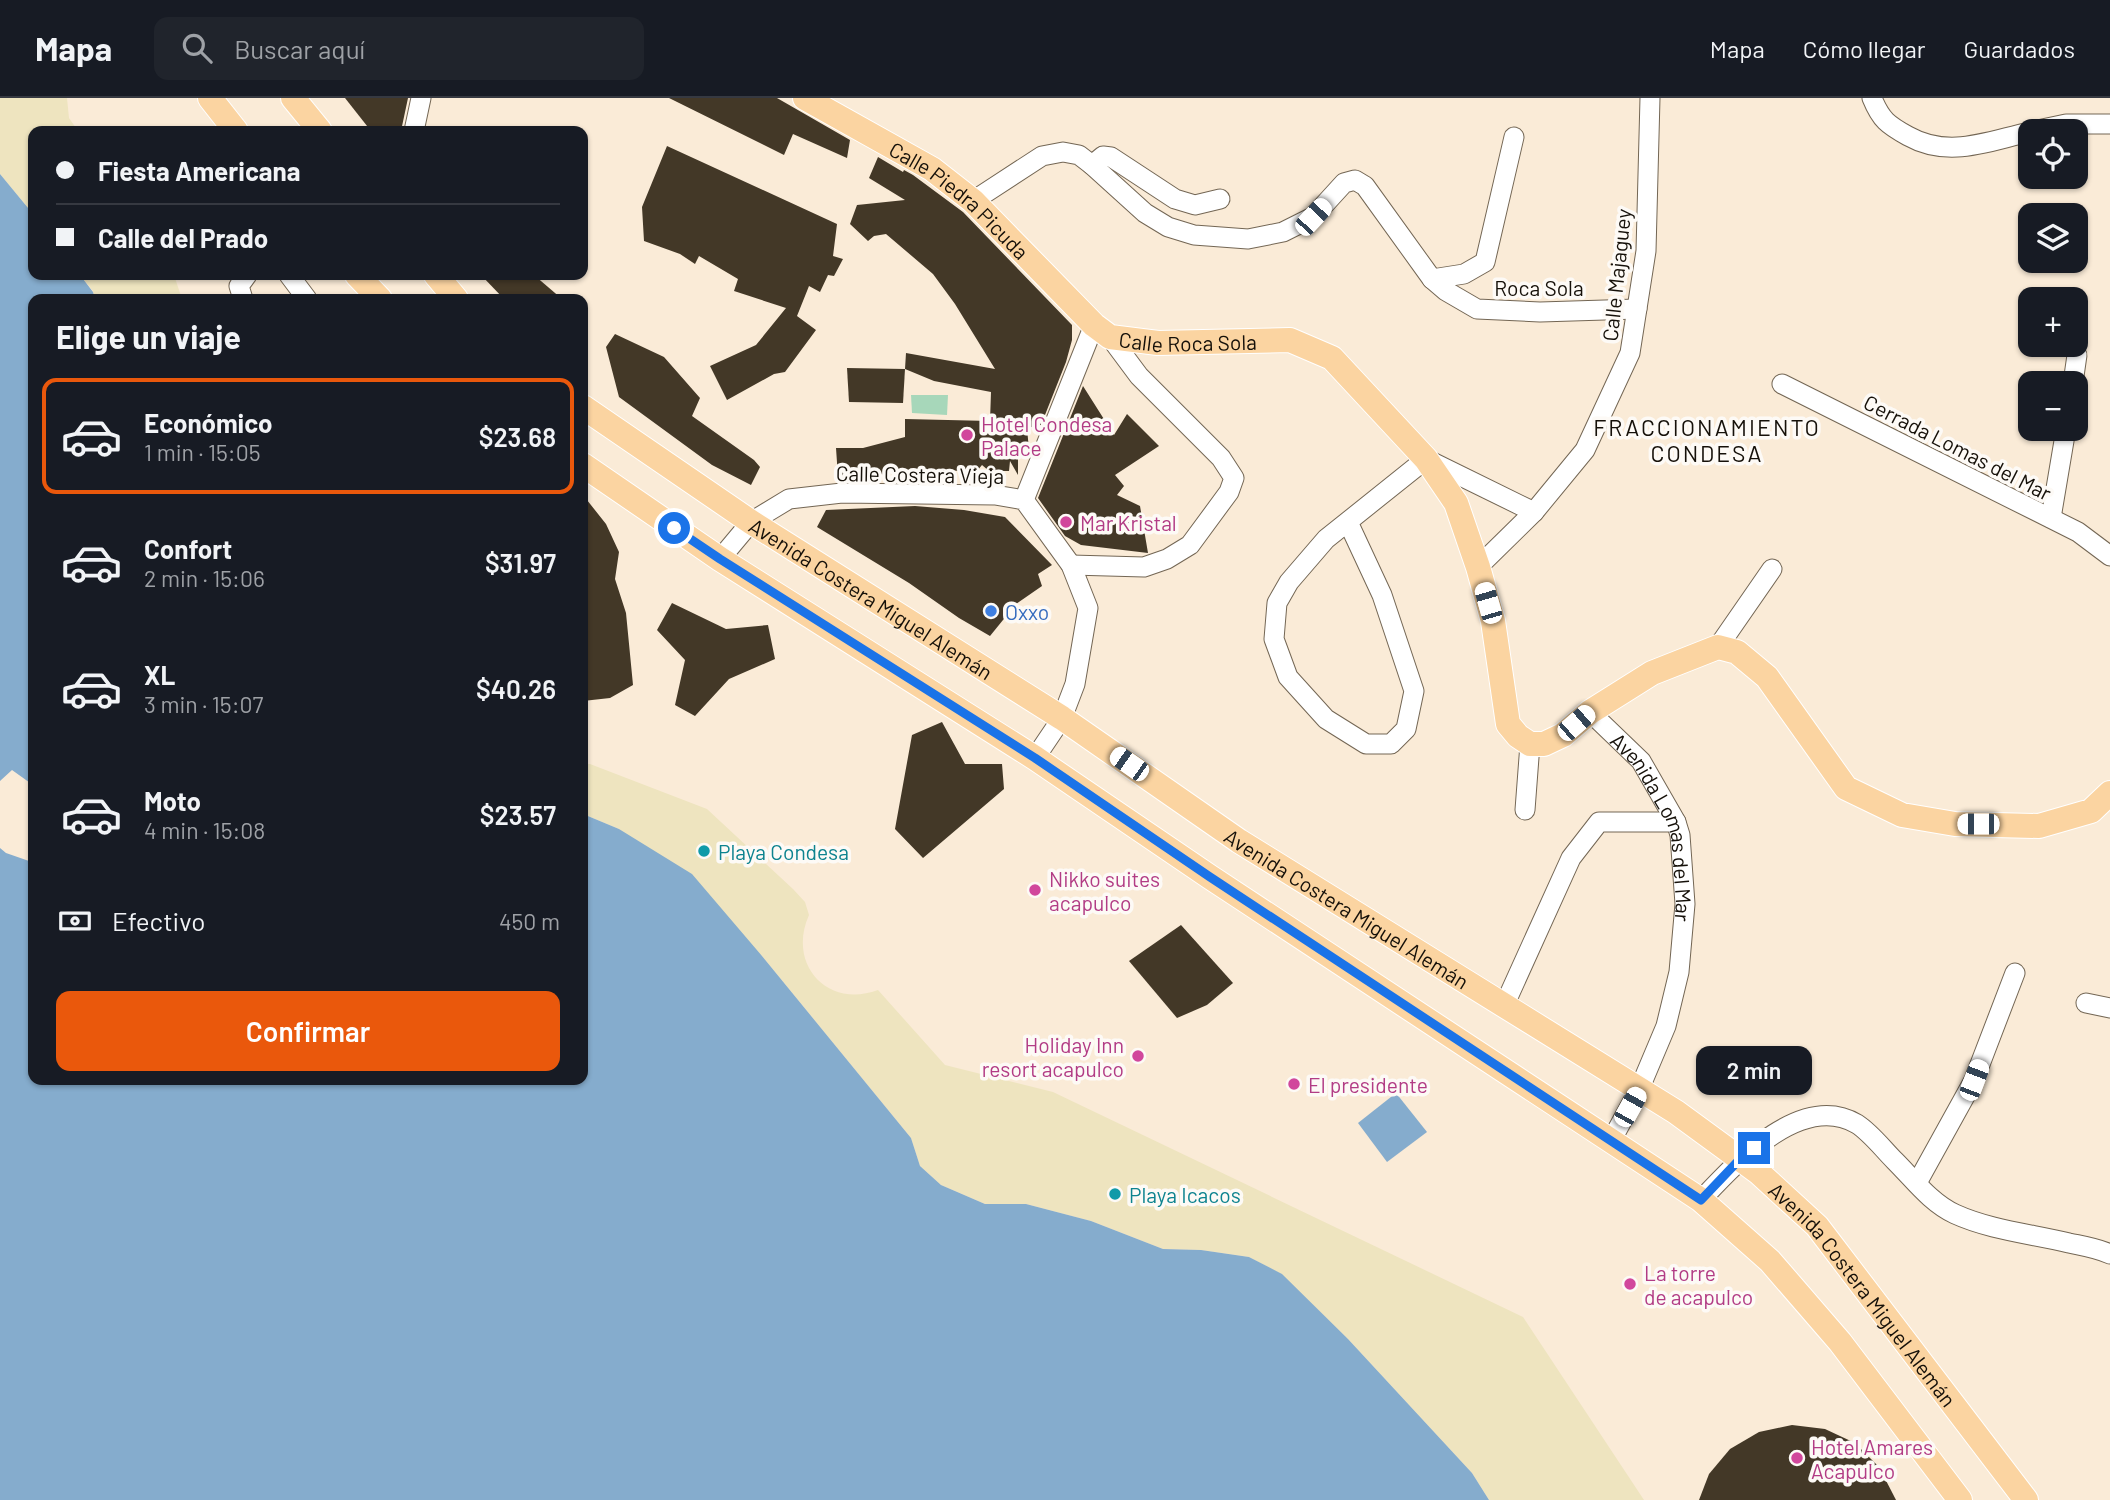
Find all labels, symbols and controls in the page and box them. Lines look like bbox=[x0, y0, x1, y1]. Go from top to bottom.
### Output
search box bbox=[154, 17, 644, 80]
text: Mapa bbox=[35, 28, 112, 68]
icon: search bbox=[178, 29, 216, 67]
text: Buscar aquí bbox=[234, 33, 365, 64]
text: Mapa bbox=[1710, 34, 1765, 63]
text: Cómo llegar bbox=[1803, 34, 1925, 63]
text: Guardados bbox=[1963, 34, 2075, 63]
map controls bbox=[2018, 119, 2088, 441]
button: locate bbox=[2018, 119, 2088, 189]
street label: Calle Piedra Picuda bbox=[885, 135, 1035, 264]
text: Fiesta Americana bbox=[98, 155, 301, 186]
car bbox=[1291, 194, 1336, 240]
button: layers bbox=[2018, 203, 2088, 273]
street label: Calle Majaguey bbox=[1597, 207, 1635, 342]
text: Calle del Prado bbox=[98, 222, 268, 253]
street label: Roca Sola bbox=[1494, 275, 1584, 300]
button: + bbox=[2018, 287, 2088, 357]
text: Elige un viaje bbox=[56, 317, 241, 355]
street label: Calle Roca Sola bbox=[1118, 326, 1257, 356]
button: − bbox=[2018, 371, 2088, 441]
street label: Cerrada Lomas del Mar bbox=[1860, 389, 2056, 505]
icon: car bbox=[60, 405, 123, 468]
text: Económico bbox=[144, 407, 273, 438]
place label: Hotel Condesa Palace bbox=[981, 411, 1112, 460]
district label: FRACCIONAMIENTO CONDESA bbox=[1593, 413, 1821, 467]
text: $23.68 bbox=[479, 421, 556, 452]
marker: Hotel Condesa Palace bbox=[959, 427, 975, 443]
text: 1 min · 15:05 bbox=[144, 438, 260, 466]
street label: Calle Costera Vieja bbox=[836, 460, 1004, 488]
place label: Mar Kristal bbox=[1080, 510, 1177, 535]
route start bbox=[658, 512, 690, 544]
street label: Avenida Costera Miguel Alemán bbox=[745, 512, 998, 684]
marker: Mar Kristal bbox=[1058, 514, 1074, 530]
icon: car bbox=[60, 531, 123, 594]
text: Confort bbox=[144, 533, 232, 564]
text: $31.97 bbox=[485, 547, 556, 578]
text: 2 min · 15:06 bbox=[144, 564, 265, 592]
car bbox=[1473, 580, 1504, 626]
place label: Oxxo bbox=[1005, 599, 1049, 624]
marker: Oxxo bbox=[983, 603, 999, 619]
icon: car bbox=[60, 657, 123, 720]
text: XL bbox=[144, 659, 175, 690]
text: $40.26 bbox=[476, 673, 556, 704]
text: 3 min · 15:07 bbox=[144, 690, 263, 718]
car bbox=[1554, 701, 1599, 745]
street label: Avenida Lomas del Mar bbox=[1606, 727, 1698, 923]
car bbox=[1106, 743, 1153, 785]
icon: car bbox=[60, 783, 123, 846]
text: Moto bbox=[144, 785, 201, 816]
text: $23.57 bbox=[480, 799, 556, 830]
car bbox=[1958, 814, 2000, 835]
text: 4 min · 15:08 bbox=[144, 816, 265, 844]
street label: Avenida Costera Miguel Alemán bbox=[1220, 823, 1474, 993]
place label: Playa Condesa bbox=[718, 839, 849, 864]
marker: Playa Condesa bbox=[696, 843, 712, 859]
place label: Nikko suites acapulco bbox=[1049, 866, 1160, 915]
marker: Nikko suites acapulco bbox=[1027, 882, 1043, 898]
icon: cash bbox=[56, 902, 94, 940]
text: Efectivo bbox=[112, 905, 205, 936]
text: 450 m bbox=[499, 907, 560, 935]
button: Confirmar bbox=[56, 991, 560, 1071]
place label: Holiday Inn resort acapulco bbox=[982, 1032, 1124, 1081]
callout: 2 min bbox=[1696, 1046, 1812, 1096]
marker: Holiday Inn resort acapulco bbox=[1130, 1048, 1146, 1064]
text: 2 min bbox=[1727, 1056, 1781, 1084]
car bbox=[1957, 1057, 1992, 1103]
place label: El presidente bbox=[1308, 1072, 1428, 1097]
marker: El presidente bbox=[1286, 1076, 1302, 1092]
car bbox=[1611, 1084, 1650, 1130]
route end bbox=[1738, 1132, 1770, 1164]
street label: Avenida Costera Miguel Alemán bbox=[1764, 1176, 1962, 1411]
place label: Playa Icacos bbox=[1129, 1182, 1241, 1207]
marker: Playa Icacos bbox=[1107, 1186, 1123, 1202]
place label: La torre de acapulco bbox=[1644, 1260, 1753, 1309]
marker: La torre de acapulco bbox=[1622, 1276, 1638, 1292]
place label: Hotel Amares Acapulco bbox=[1811, 1434, 1933, 1483]
marker: Hotel Amares Acapulco bbox=[1789, 1450, 1805, 1466]

